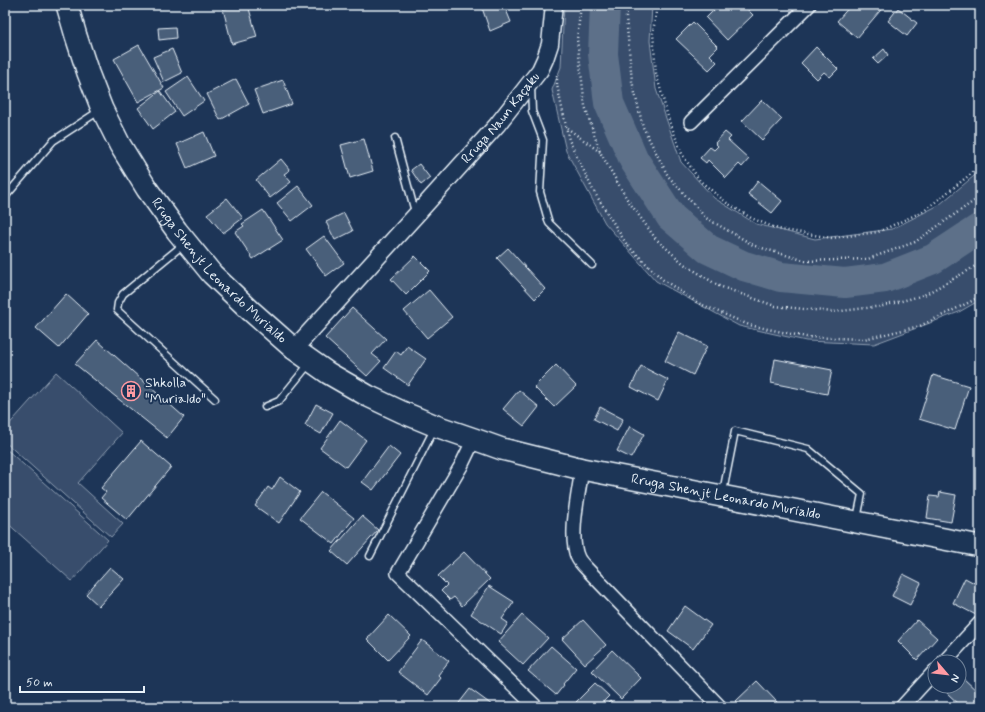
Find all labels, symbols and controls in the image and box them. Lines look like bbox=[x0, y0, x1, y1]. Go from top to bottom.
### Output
street label: Rruga Naun Kaçaku bbox=[457, 69, 544, 168]
street label: Rruga Shenjt Leonardo Murialdo bbox=[147, 194, 291, 348]
place label: Shkolla "Murialdo" bbox=[145, 374, 206, 408]
building icon: Shkolla "Murialdo" bbox=[120, 380, 142, 402]
street label: Rruga Shenjt Leonardo Murialdo bbox=[630, 470, 823, 524]
north arrow bbox=[927, 654, 967, 694]
scale bar bbox=[20, 668, 144, 694]
text: N bbox=[947, 672, 963, 685]
text: 50 m bbox=[26, 675, 53, 691]

